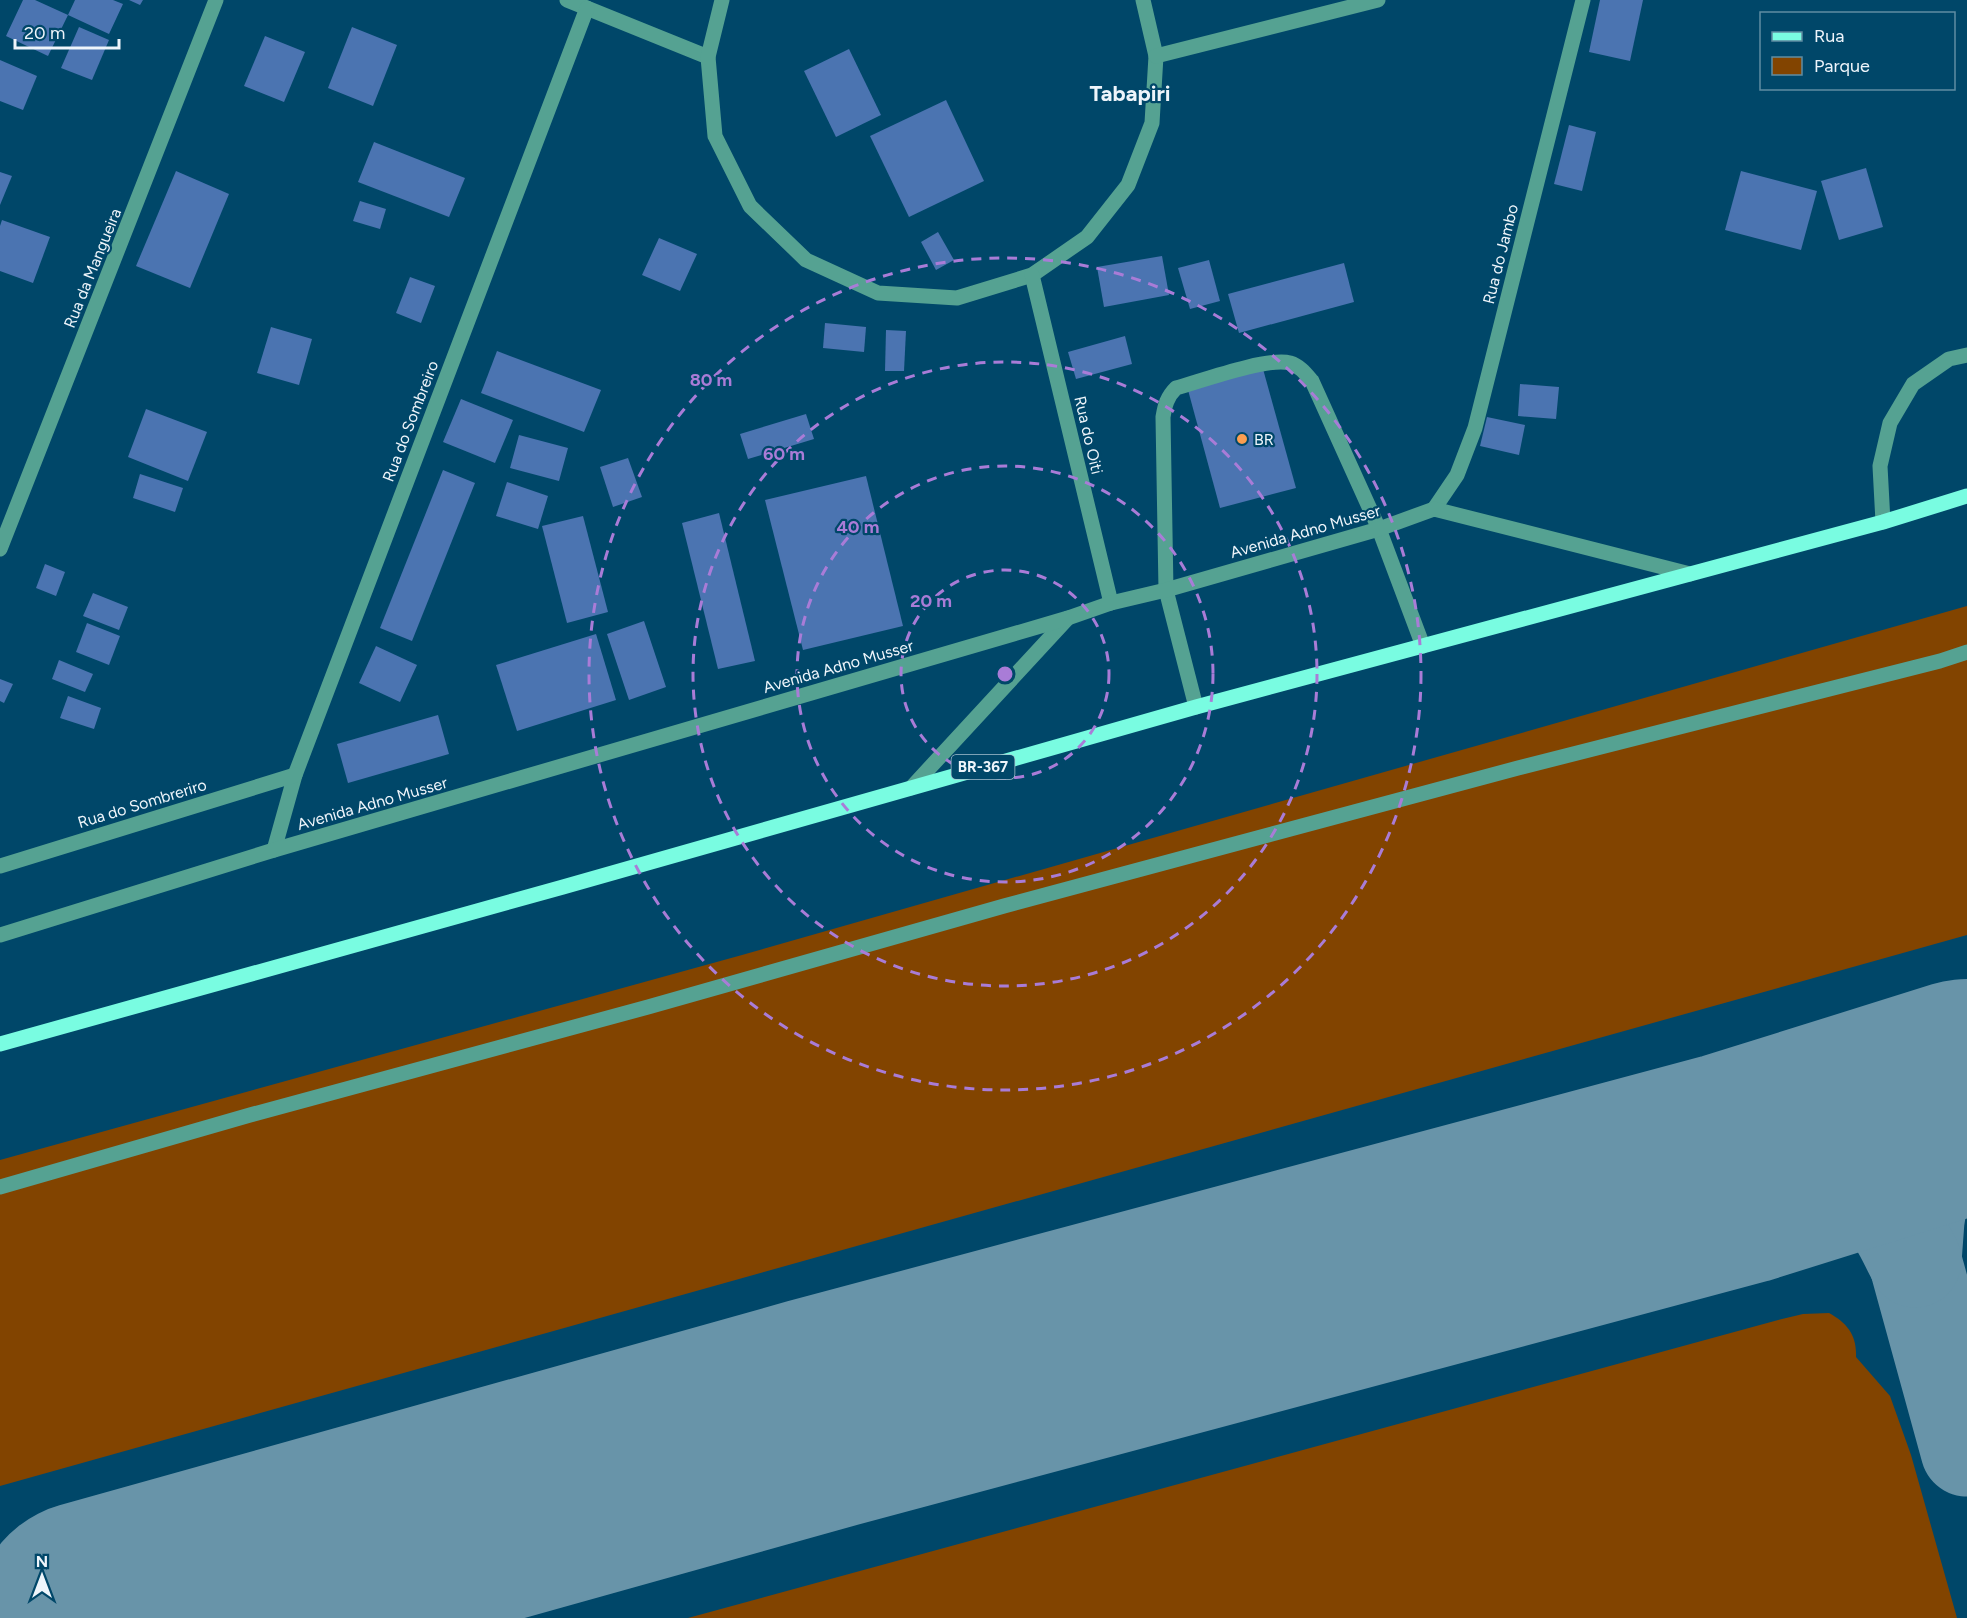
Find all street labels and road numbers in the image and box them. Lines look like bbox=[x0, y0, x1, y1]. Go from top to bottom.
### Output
street label: Rua do Jambo bbox=[1479, 202, 1522, 306]
street label: Rua da Mangueira bbox=[60, 206, 125, 331]
street label: Rua do Sombreiro bbox=[379, 358, 442, 484]
street label: Rua do Oiti bbox=[1070, 394, 1107, 476]
street label: Avenida Adno Musser bbox=[1228, 501, 1383, 562]
street label: Avenida Adno Musser bbox=[761, 636, 916, 697]
road number: BR-367 bbox=[952, 755, 1014, 779]
street label: Avenida Adno Musser bbox=[295, 773, 450, 834]
street label: Rua do Sombreriro bbox=[75, 775, 209, 832]

